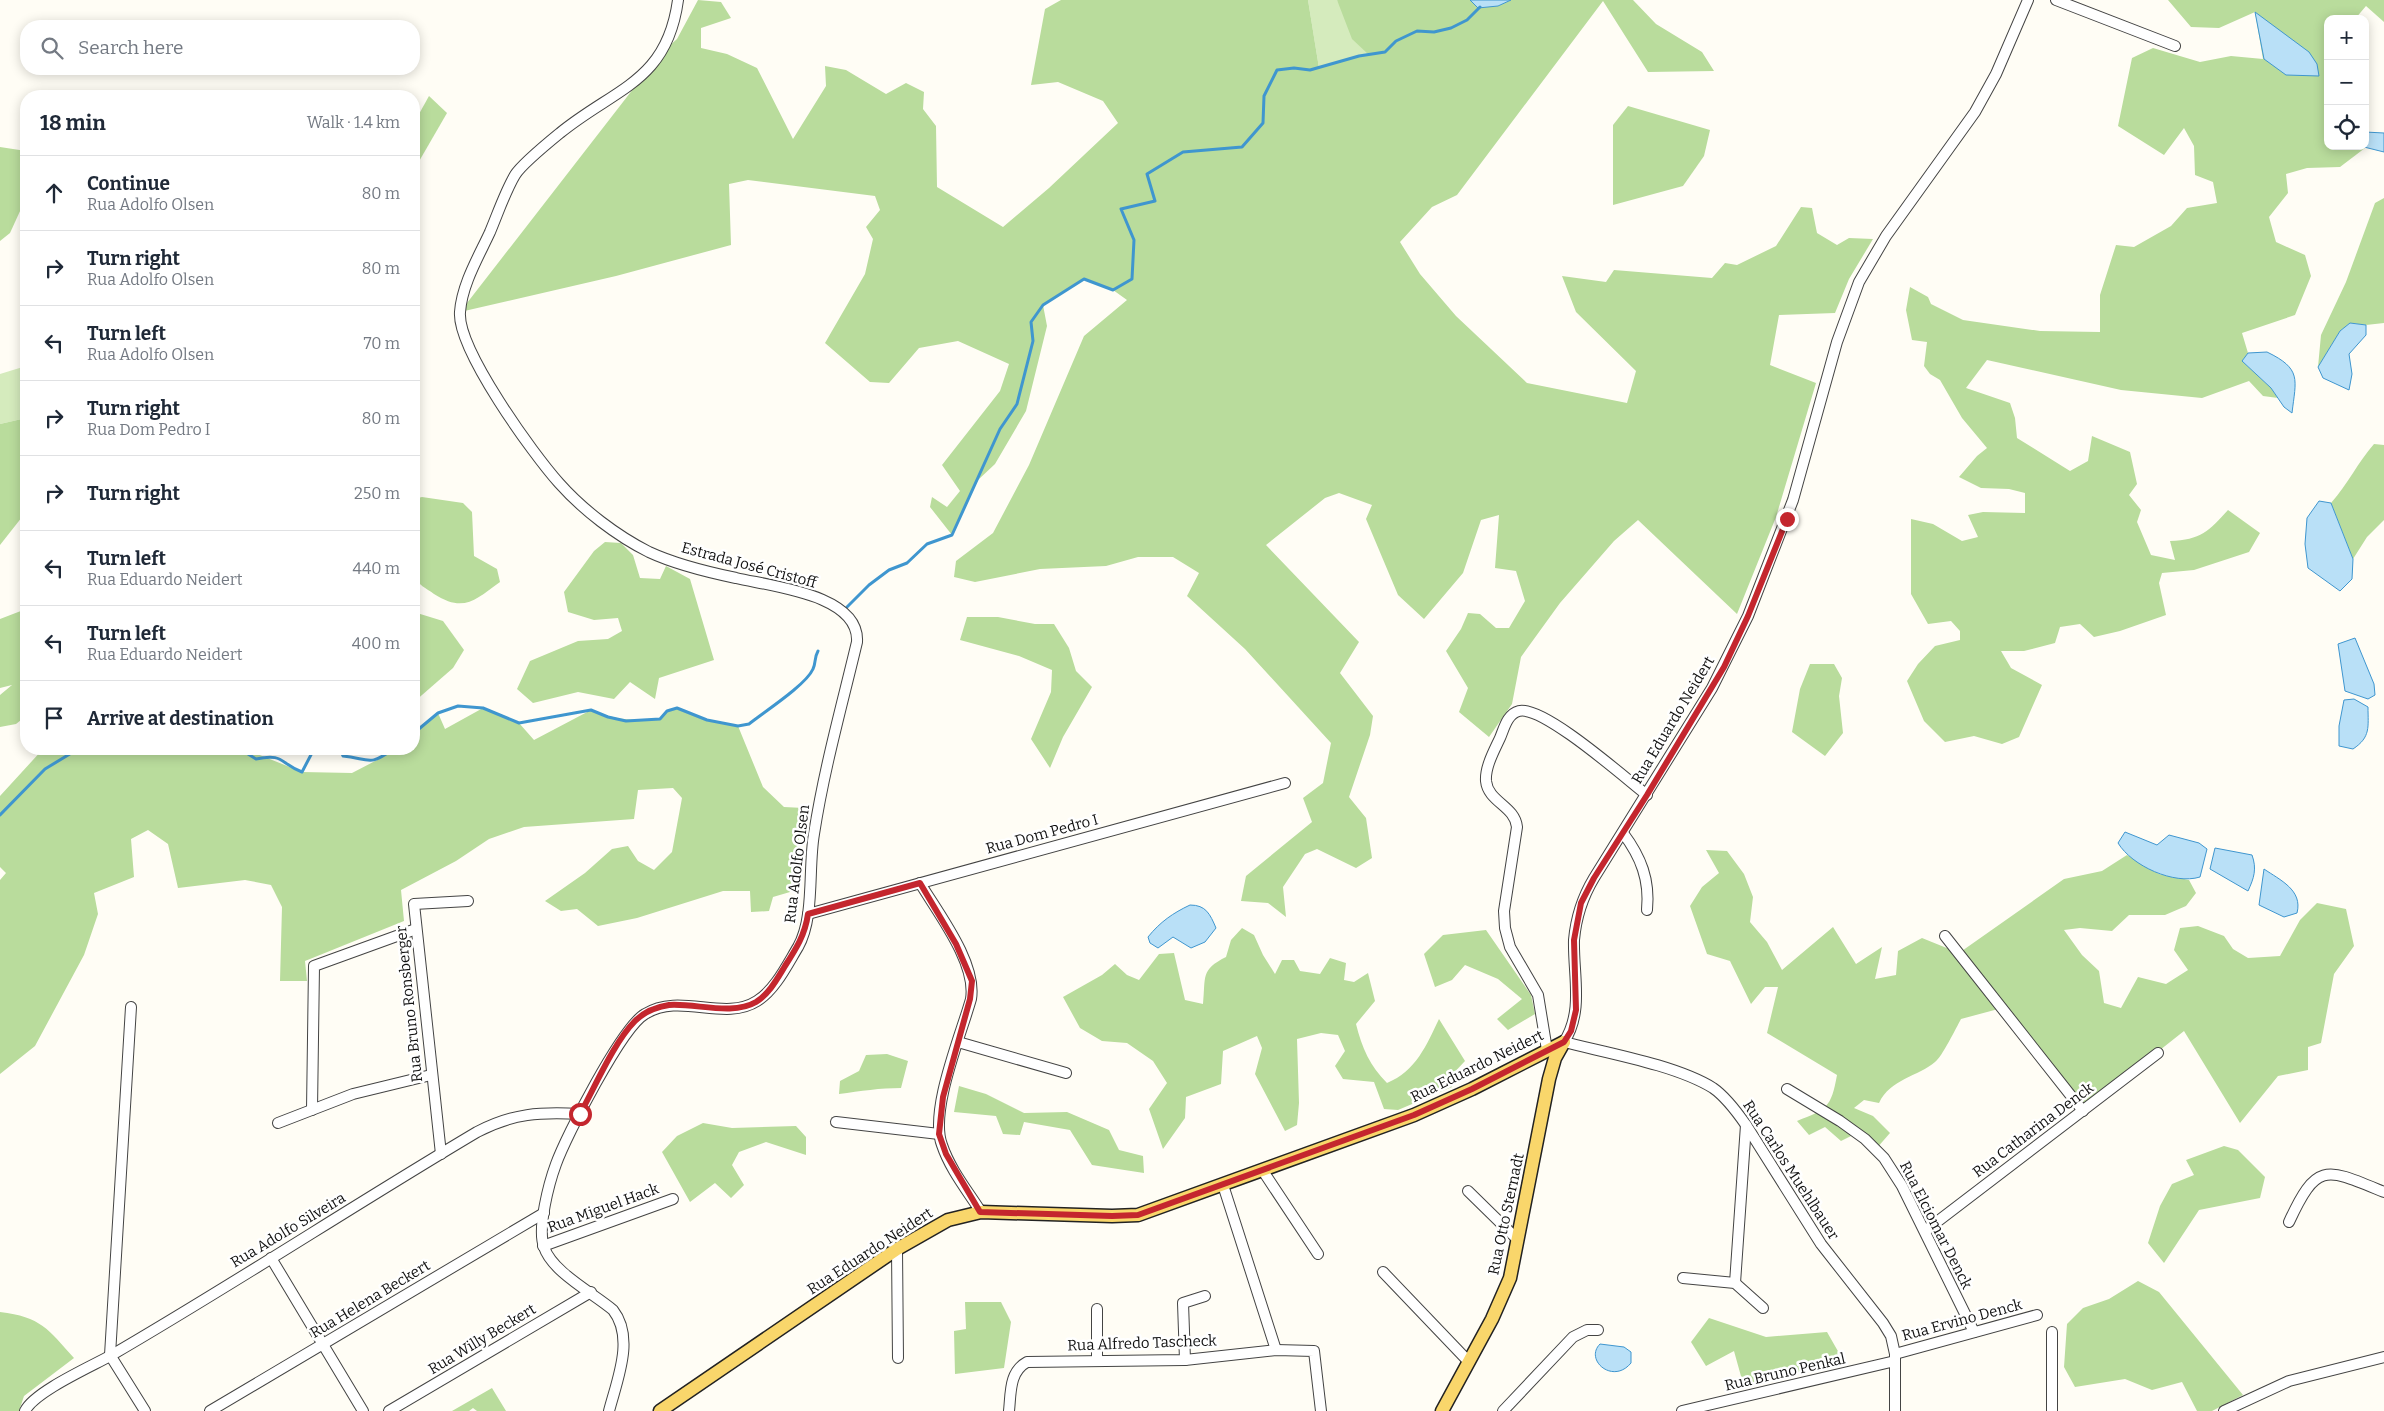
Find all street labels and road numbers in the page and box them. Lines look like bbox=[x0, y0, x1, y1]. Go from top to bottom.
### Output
street label: Estrada José Cristoff bbox=[680, 538, 820, 592]
street label: Rua Eduardo Neidert bbox=[1628, 652, 1719, 787]
street label: Rua Adolfo Olsen bbox=[781, 803, 813, 924]
street label: Rua Dom Pedro I bbox=[984, 810, 1100, 858]
street label: Rua Bruno Ronsberger bbox=[392, 924, 426, 1083]
street label: Rua Eduardo Neidert bbox=[1407, 1026, 1547, 1106]
street label: Rua Catharina Denck bbox=[1969, 1078, 2097, 1181]
street label: Rua Carlos Muehlbauer bbox=[1739, 1097, 1843, 1243]
street label: Rua Otto Sternadt bbox=[1484, 1151, 1528, 1277]
street label: Rua Elciomar Denck bbox=[1896, 1158, 1976, 1292]
street label: Rua Miguel Hack bbox=[545, 1179, 662, 1236]
street label: Rua Adolfo Silveira bbox=[227, 1189, 349, 1271]
street label: Rua Eduardo Neidert bbox=[804, 1203, 937, 1298]
street label: Rua Helena Beckert bbox=[307, 1256, 434, 1342]
street label: Rua Ervino Denck bbox=[1900, 1295, 2025, 1345]
street label: Rua Willy Beckert bbox=[425, 1300, 539, 1378]
street label: Rua Alfredo Tascheck bbox=[1067, 1331, 1217, 1355]
street label: Rua Bruno Penkal bbox=[1723, 1349, 1847, 1395]

